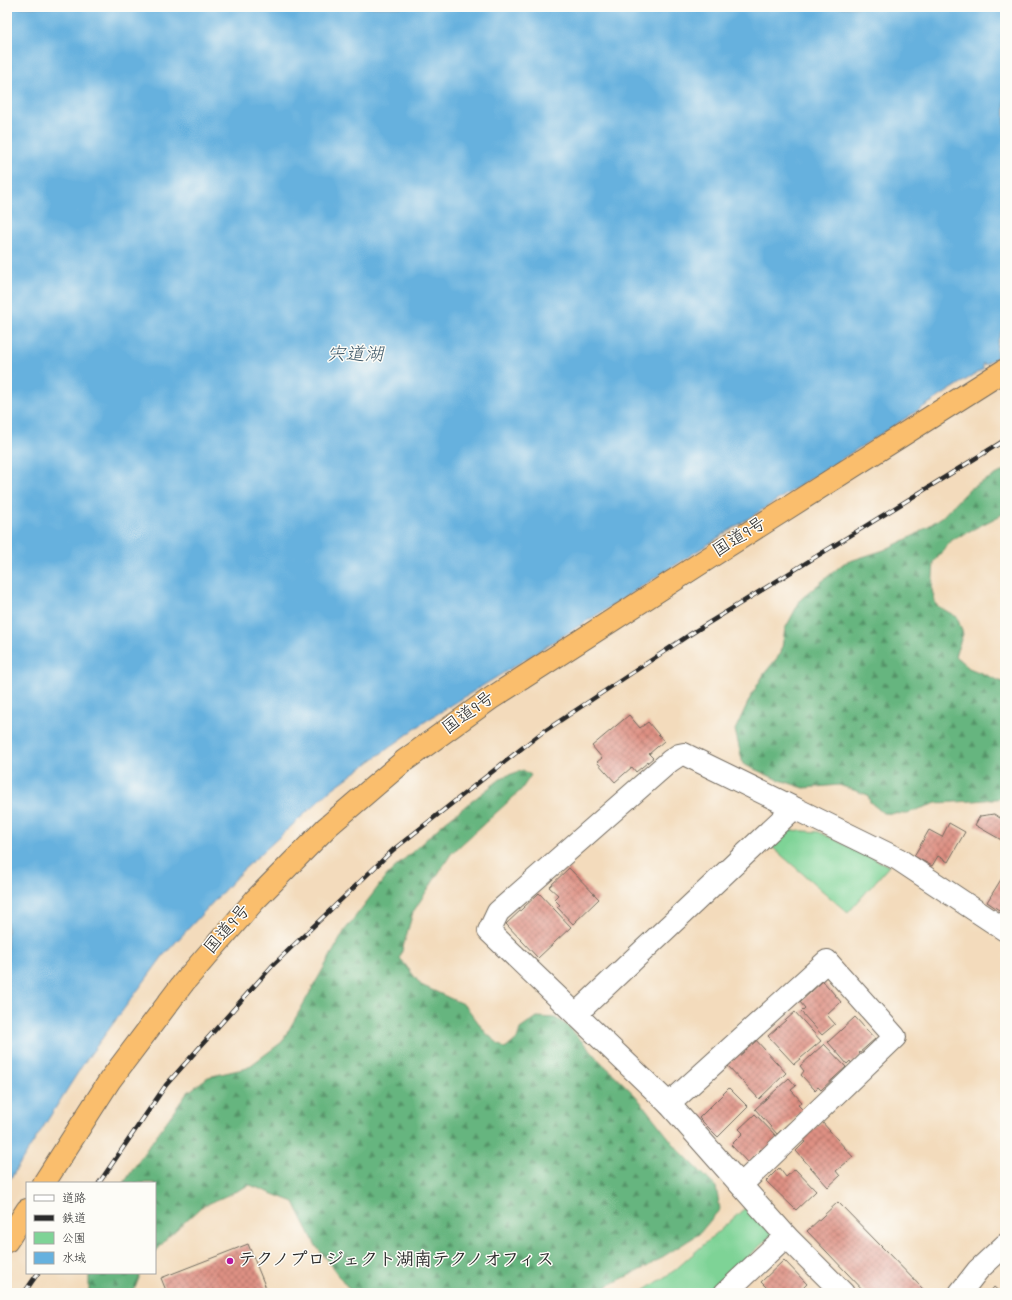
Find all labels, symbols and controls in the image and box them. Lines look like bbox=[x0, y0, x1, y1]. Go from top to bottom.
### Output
water label: 宍道湖 bbox=[326, 342, 385, 369]
street label: 国道9号 bbox=[708, 511, 772, 565]
street label: 国道9号 bbox=[437, 686, 501, 742]
street label: 国道9号 bbox=[199, 899, 257, 961]
legend bbox=[26, 1182, 156, 1274]
text: 道路 bbox=[62, 1190, 86, 1208]
text: 鉄道 bbox=[62, 1210, 86, 1228]
text: 公園 bbox=[62, 1230, 86, 1248]
place label: テクノプロジェクト湖南テクノオフィス bbox=[238, 1248, 554, 1274]
text: 水域 bbox=[62, 1250, 86, 1268]
marker: テクノプロジェクト湖南テクノオフィス bbox=[225, 1256, 235, 1266]

